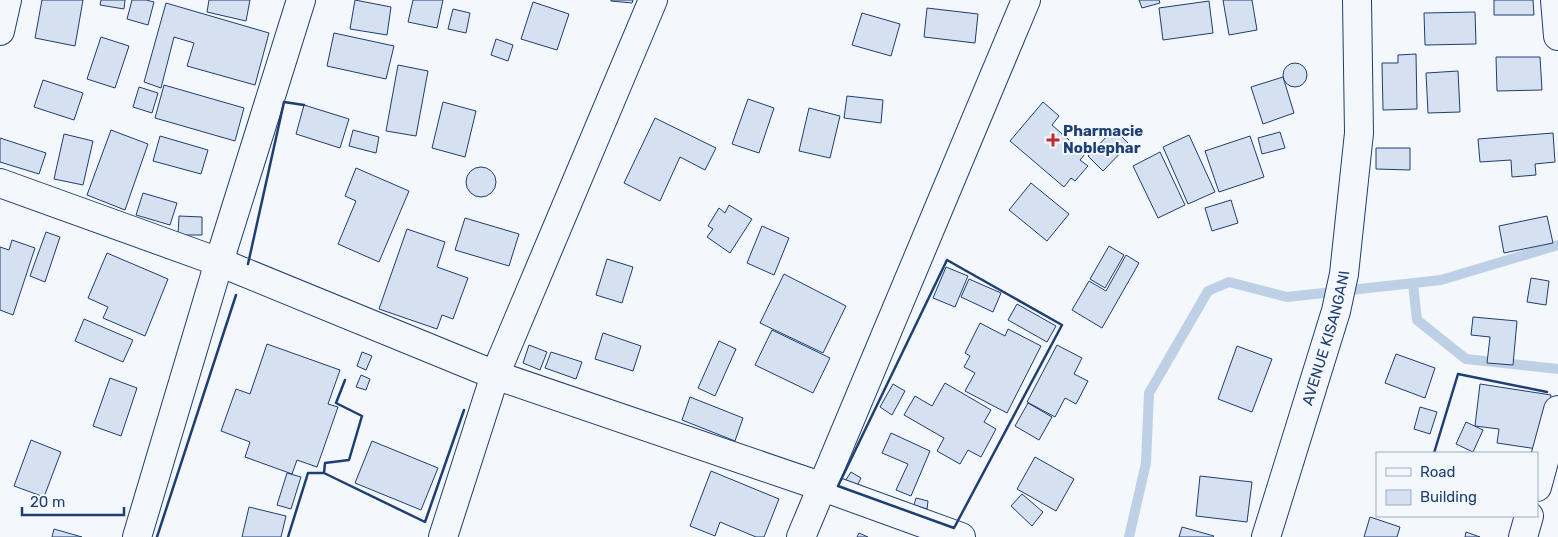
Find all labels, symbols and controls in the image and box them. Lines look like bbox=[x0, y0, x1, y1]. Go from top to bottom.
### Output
place label: Pharmacie Noblephar bbox=[1063, 122, 1143, 157]
marker: Pharmacie Noblephar bbox=[1047, 134, 1059, 146]
street label: AVENUE KISANGANI bbox=[1298, 270, 1353, 408]
legend bbox=[1376, 452, 1538, 517]
text: Road bbox=[1420, 463, 1456, 481]
scale bar bbox=[22, 484, 125, 516]
text: Building bbox=[1420, 488, 1477, 506]
text: 20 m bbox=[30, 493, 65, 511]

